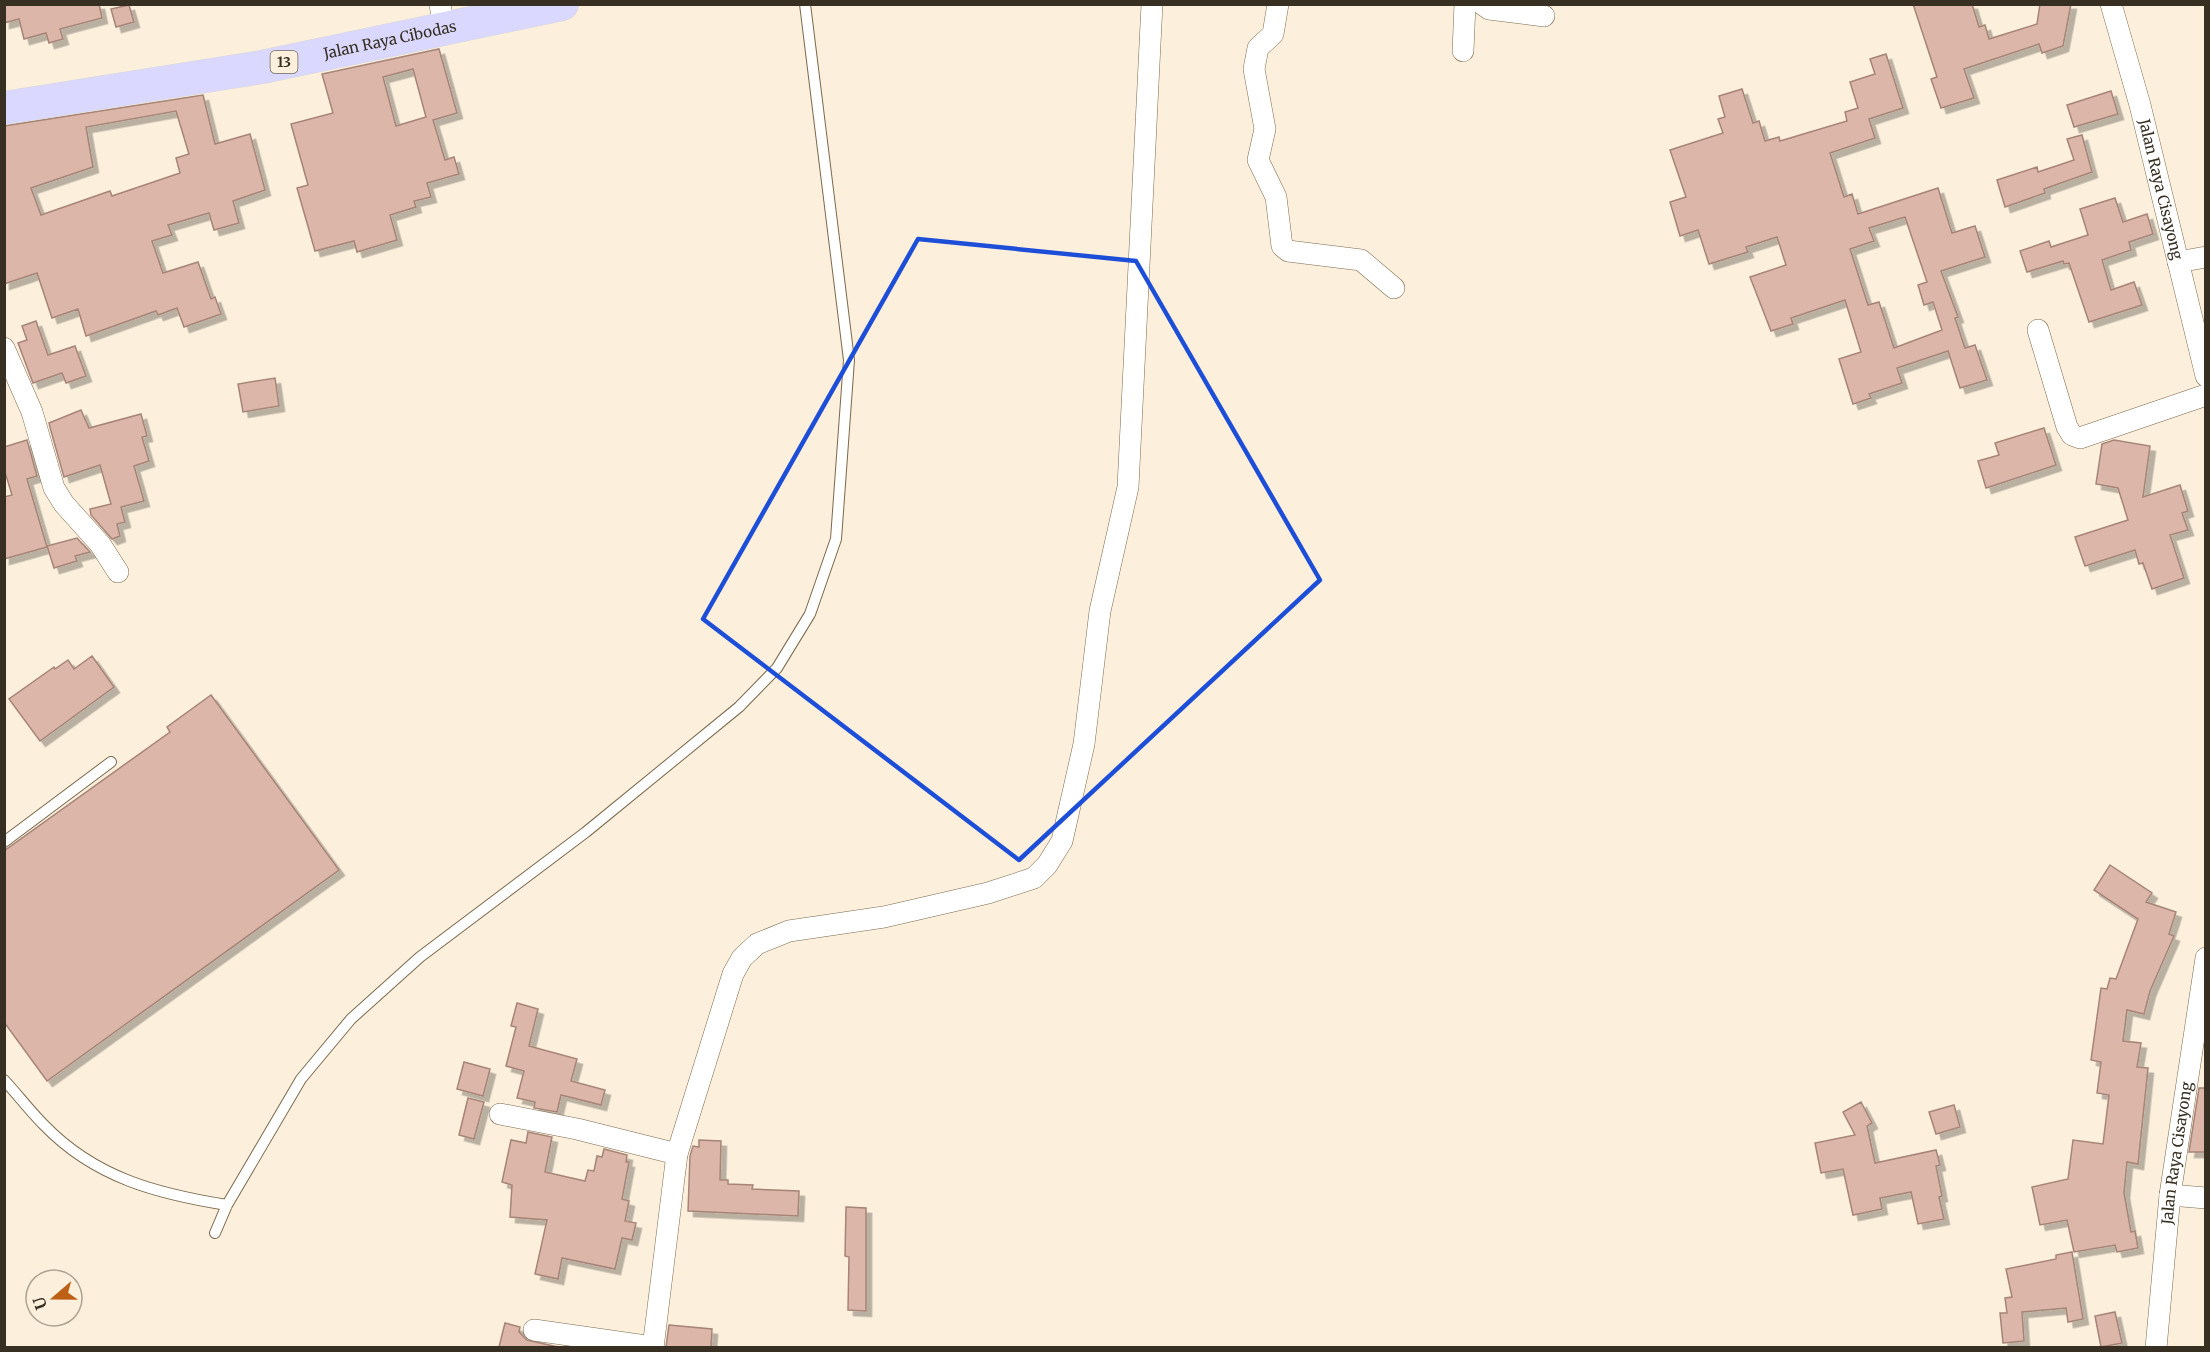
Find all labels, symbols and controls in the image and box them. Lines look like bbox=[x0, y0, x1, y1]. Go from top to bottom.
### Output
street label: Jalan Raya Cibodas bbox=[321, 16, 458, 63]
road number: 13 bbox=[270, 51, 298, 73]
street label: Jalan Raya Cisayong bbox=[2135, 116, 2187, 262]
street label: Jalan Raya Cisayong bbox=[2157, 1080, 2196, 1226]
north arrow bbox=[24, 1268, 84, 1328]
text: U bbox=[28, 1294, 51, 1312]

